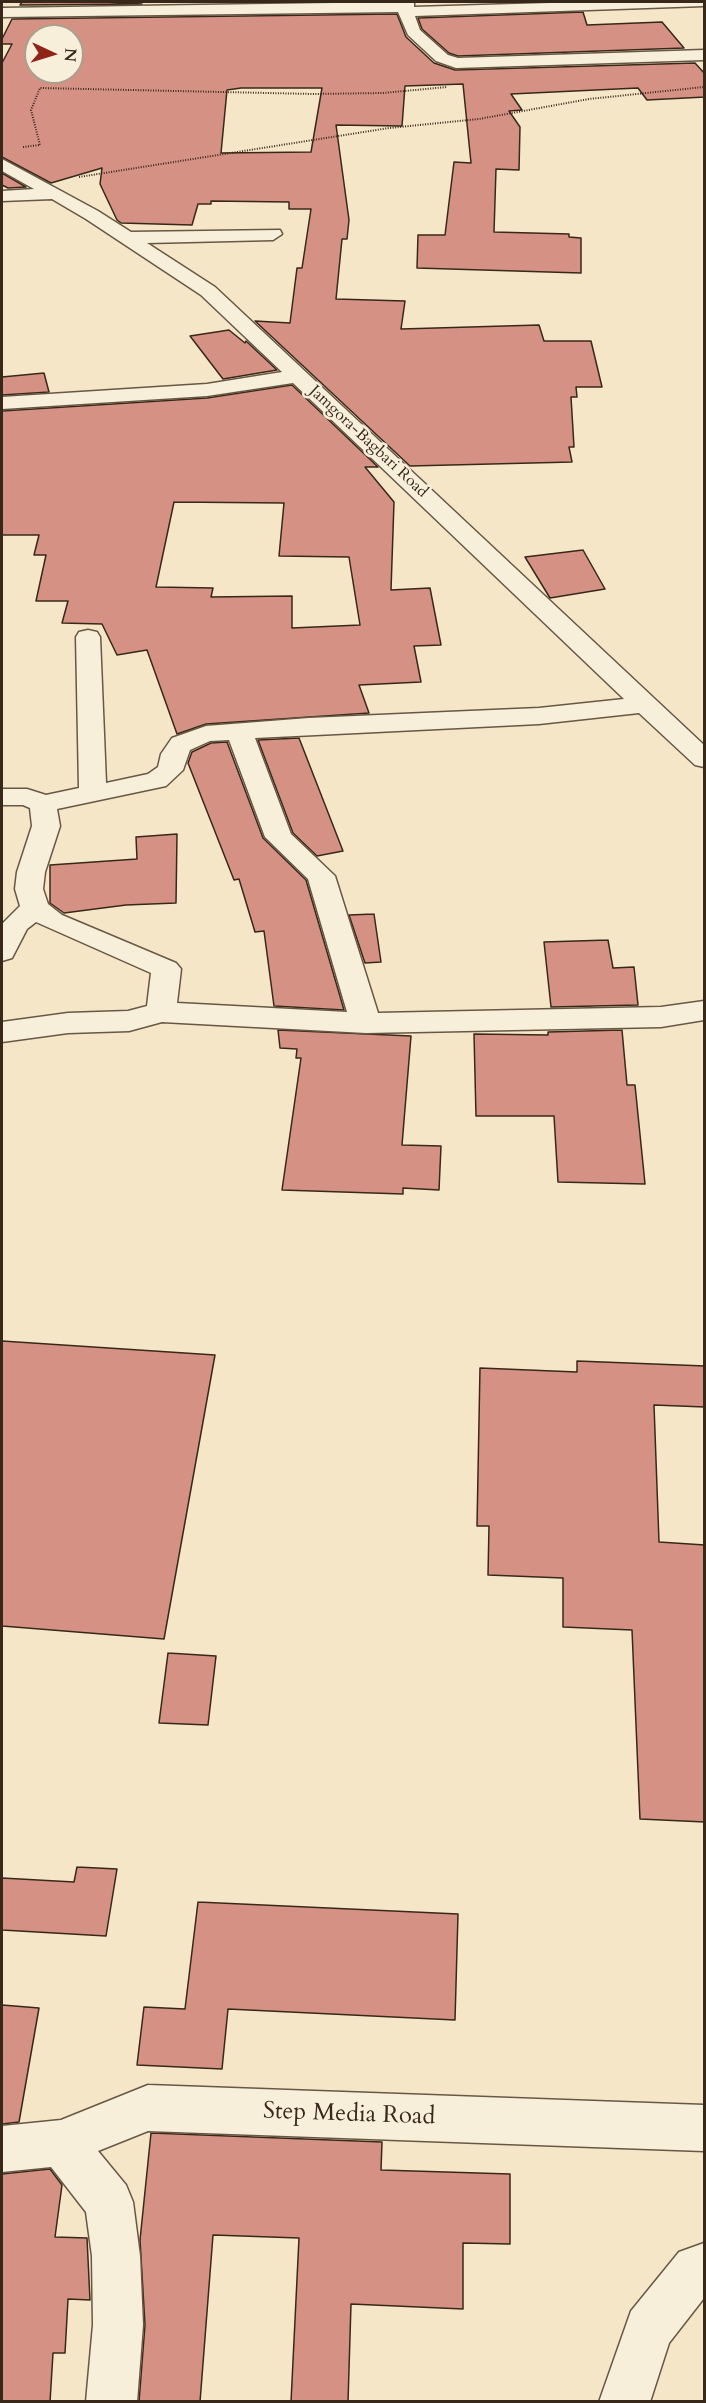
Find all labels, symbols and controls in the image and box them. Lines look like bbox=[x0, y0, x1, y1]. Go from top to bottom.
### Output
north arrow bbox=[24, 24, 84, 84]
text: N bbox=[59, 47, 81, 63]
street label: Jamgora-Bagbari Road bbox=[305, 382, 431, 502]
street label: Step Media Road bbox=[262, 2098, 436, 2132]

